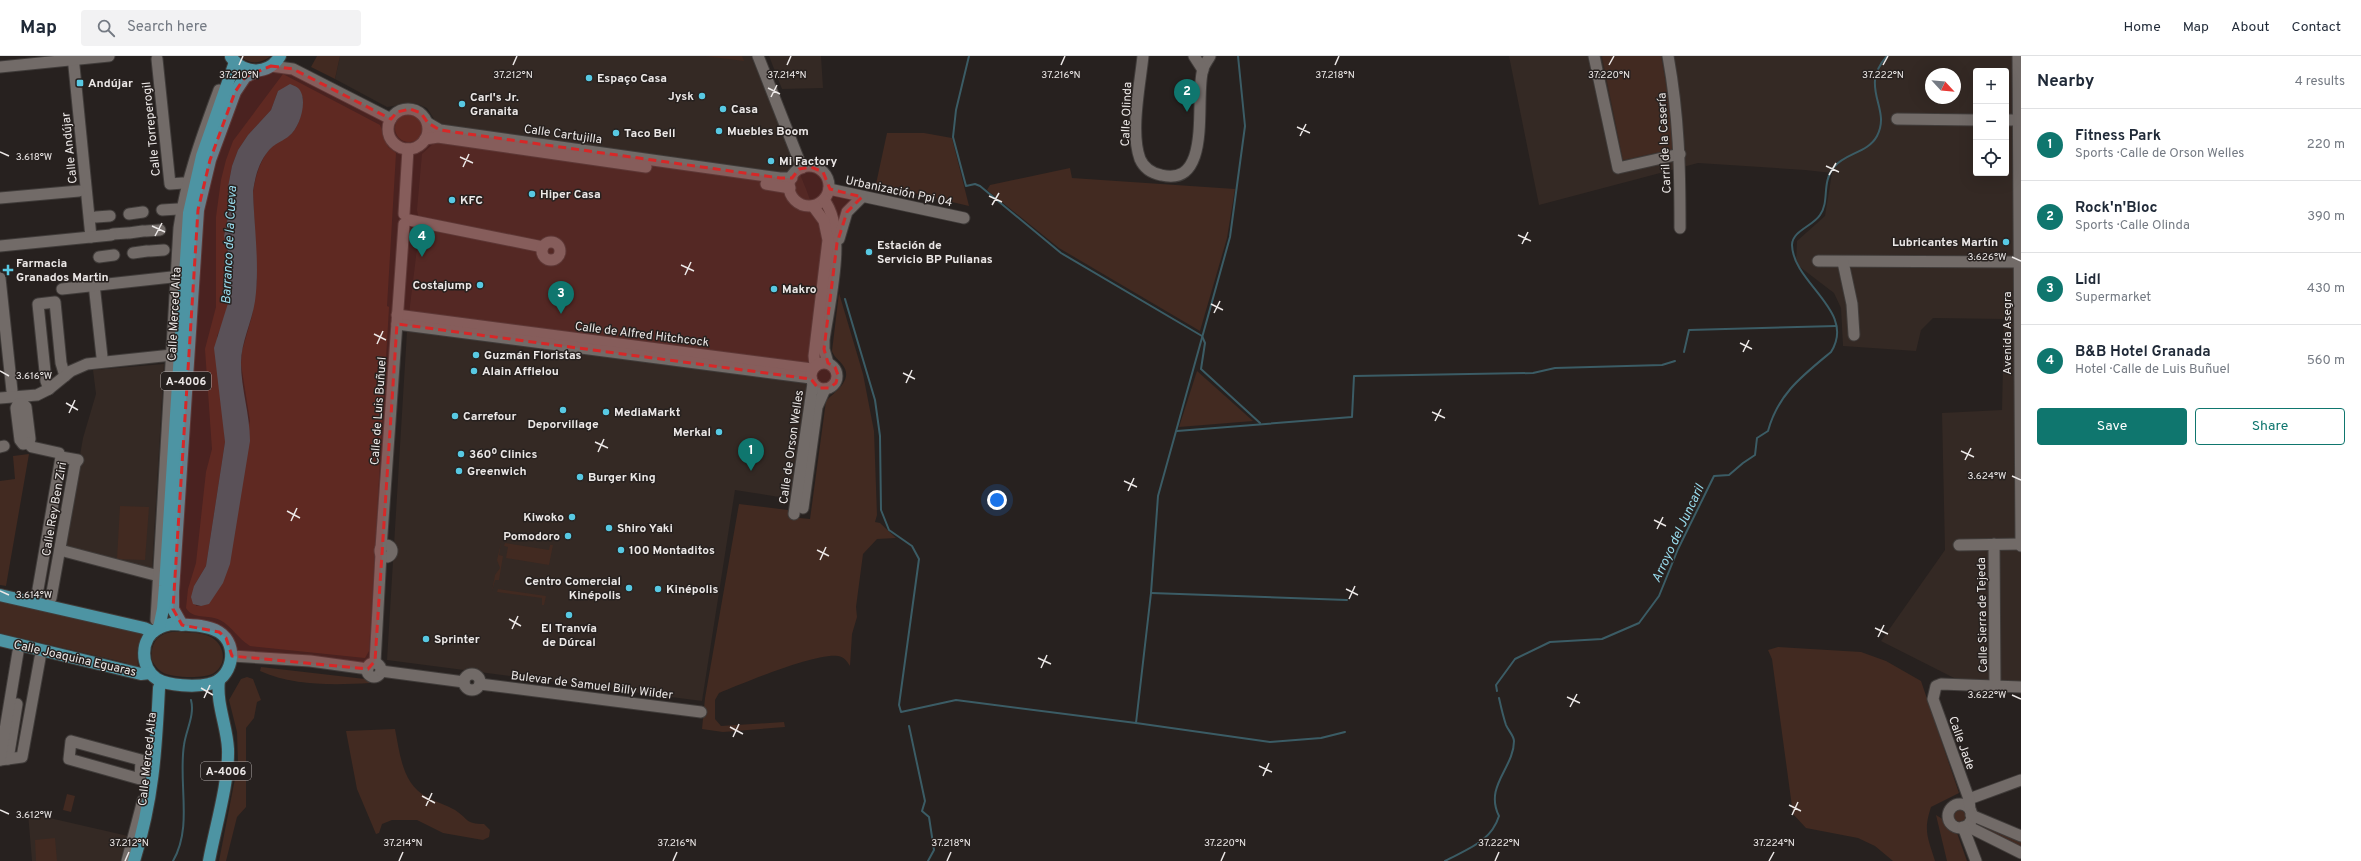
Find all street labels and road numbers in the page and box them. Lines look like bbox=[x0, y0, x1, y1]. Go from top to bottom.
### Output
street label: Calle Torreperogil bbox=[139, 81, 165, 177]
street label: Calle Olinda bbox=[1118, 81, 1136, 147]
street label: Carril de la Casería bbox=[1654, 92, 1676, 194]
street label: Calle Andújar bbox=[58, 111, 82, 185]
street label: Calle Cartujilla bbox=[523, 122, 603, 148]
street label: Urbanización Ppi 04 bbox=[844, 173, 954, 211]
street label: Calle Merced Alta bbox=[165, 267, 185, 361]
street label: Avenida Asegra bbox=[2000, 291, 2016, 375]
street label: Calle de Alfred Hitchcock bbox=[574, 319, 710, 351]
street label: Calle de Luis Buñuel bbox=[367, 356, 391, 466]
road number: A-4006 bbox=[161, 372, 211, 390]
street label: Calle de Orson Welles bbox=[776, 389, 808, 505]
street label: Calle Rey Ben Ziri bbox=[39, 461, 71, 558]
street label: Calle Sierra de Tejeda bbox=[1974, 557, 1992, 673]
street label: Calle Joaquina Eguaras bbox=[12, 637, 138, 681]
street label: Bulevar de Samuel Billy Wilder bbox=[510, 668, 674, 704]
street label: Calle Merced Alta bbox=[135, 711, 161, 807]
street label: Calle Jade bbox=[1944, 714, 1978, 772]
road number: A-4006 bbox=[201, 762, 251, 780]

